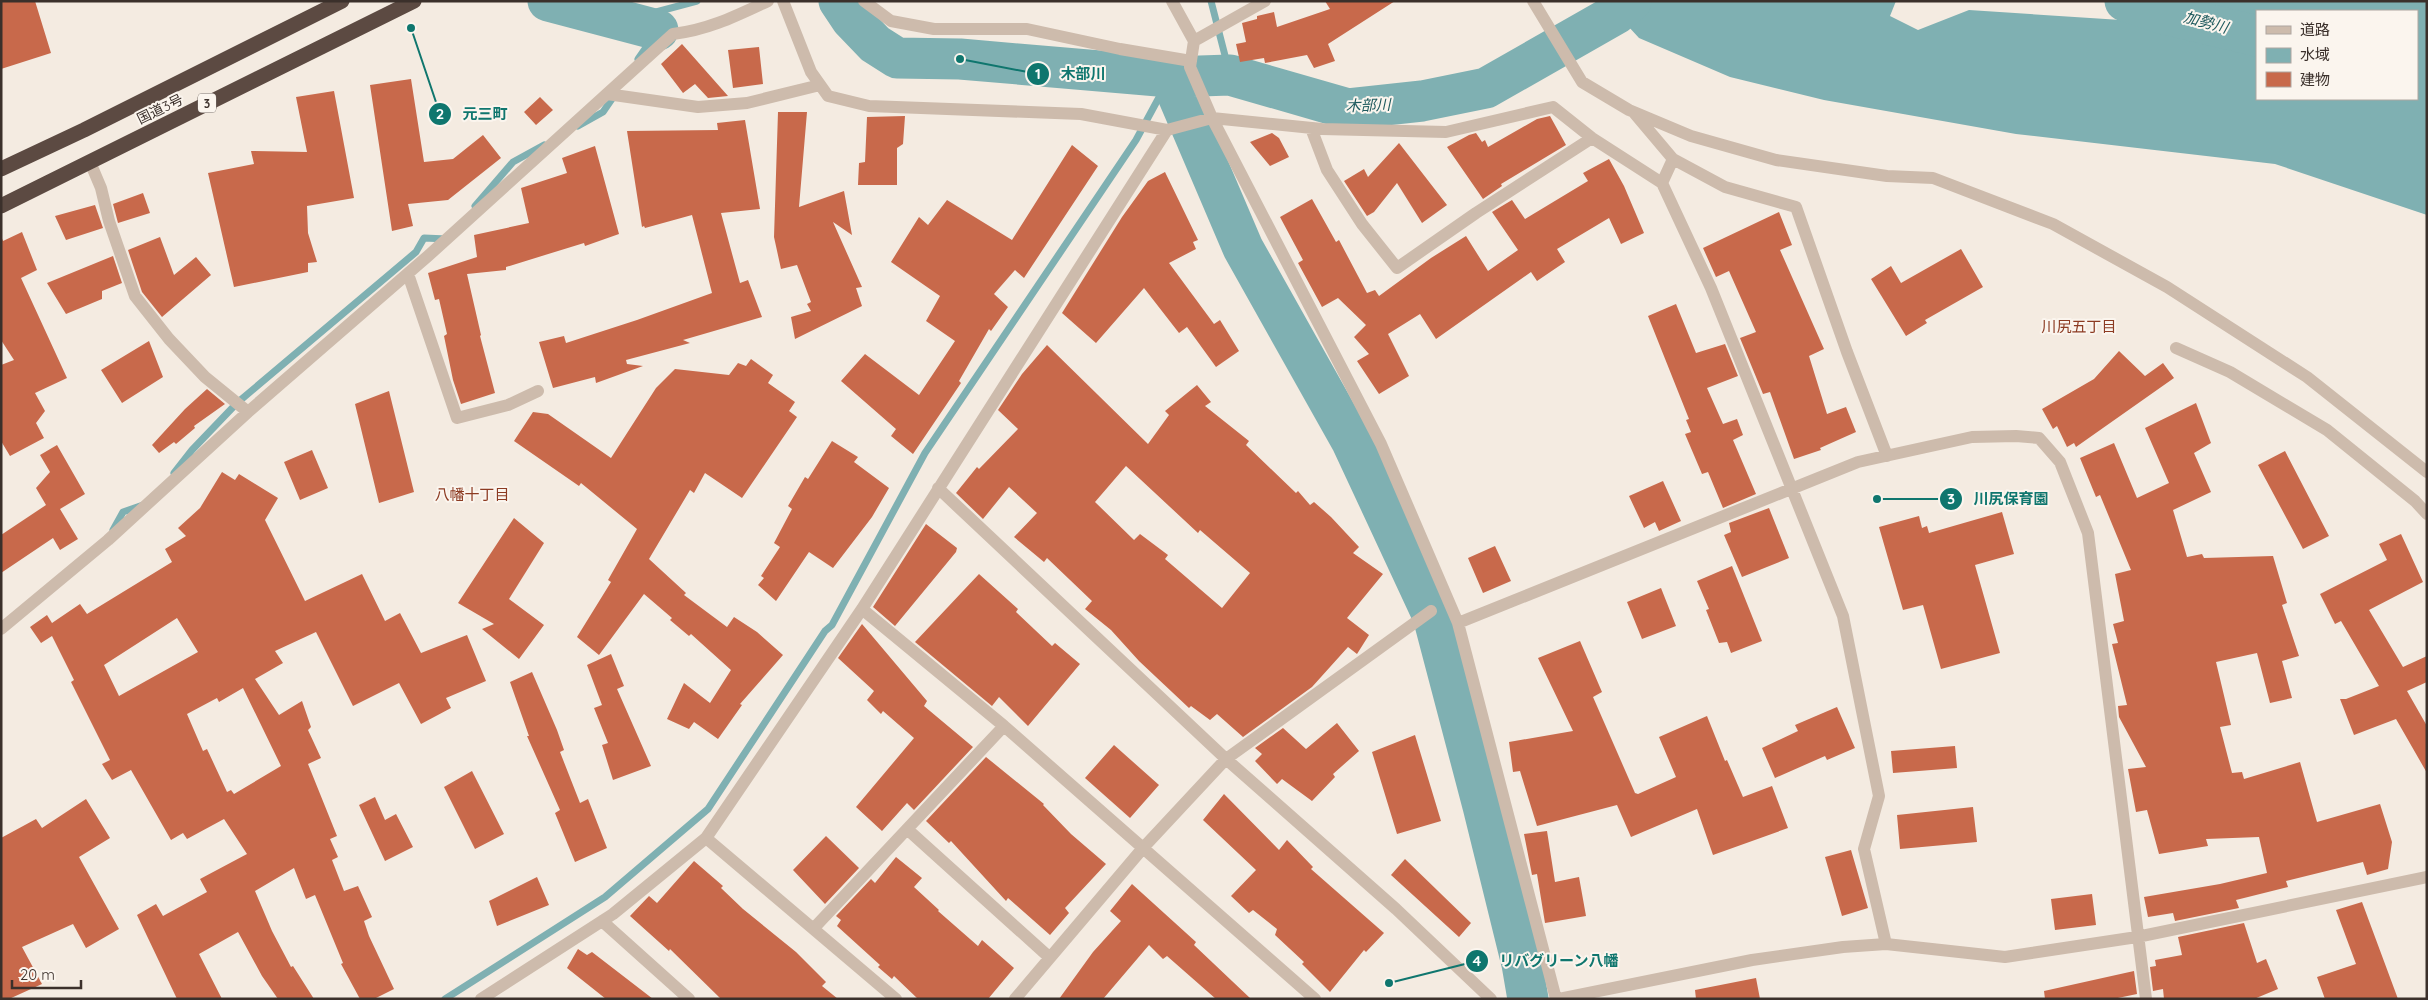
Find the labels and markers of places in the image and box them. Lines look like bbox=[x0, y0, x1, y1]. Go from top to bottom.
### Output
callout: 木部川 bbox=[1025, 59, 1115, 89]
callout: 元三町 bbox=[428, 99, 518, 129]
callout: 川尻保育園 bbox=[1939, 484, 2059, 514]
callout: リバグリーン八幡 bbox=[1464, 946, 1629, 976]

